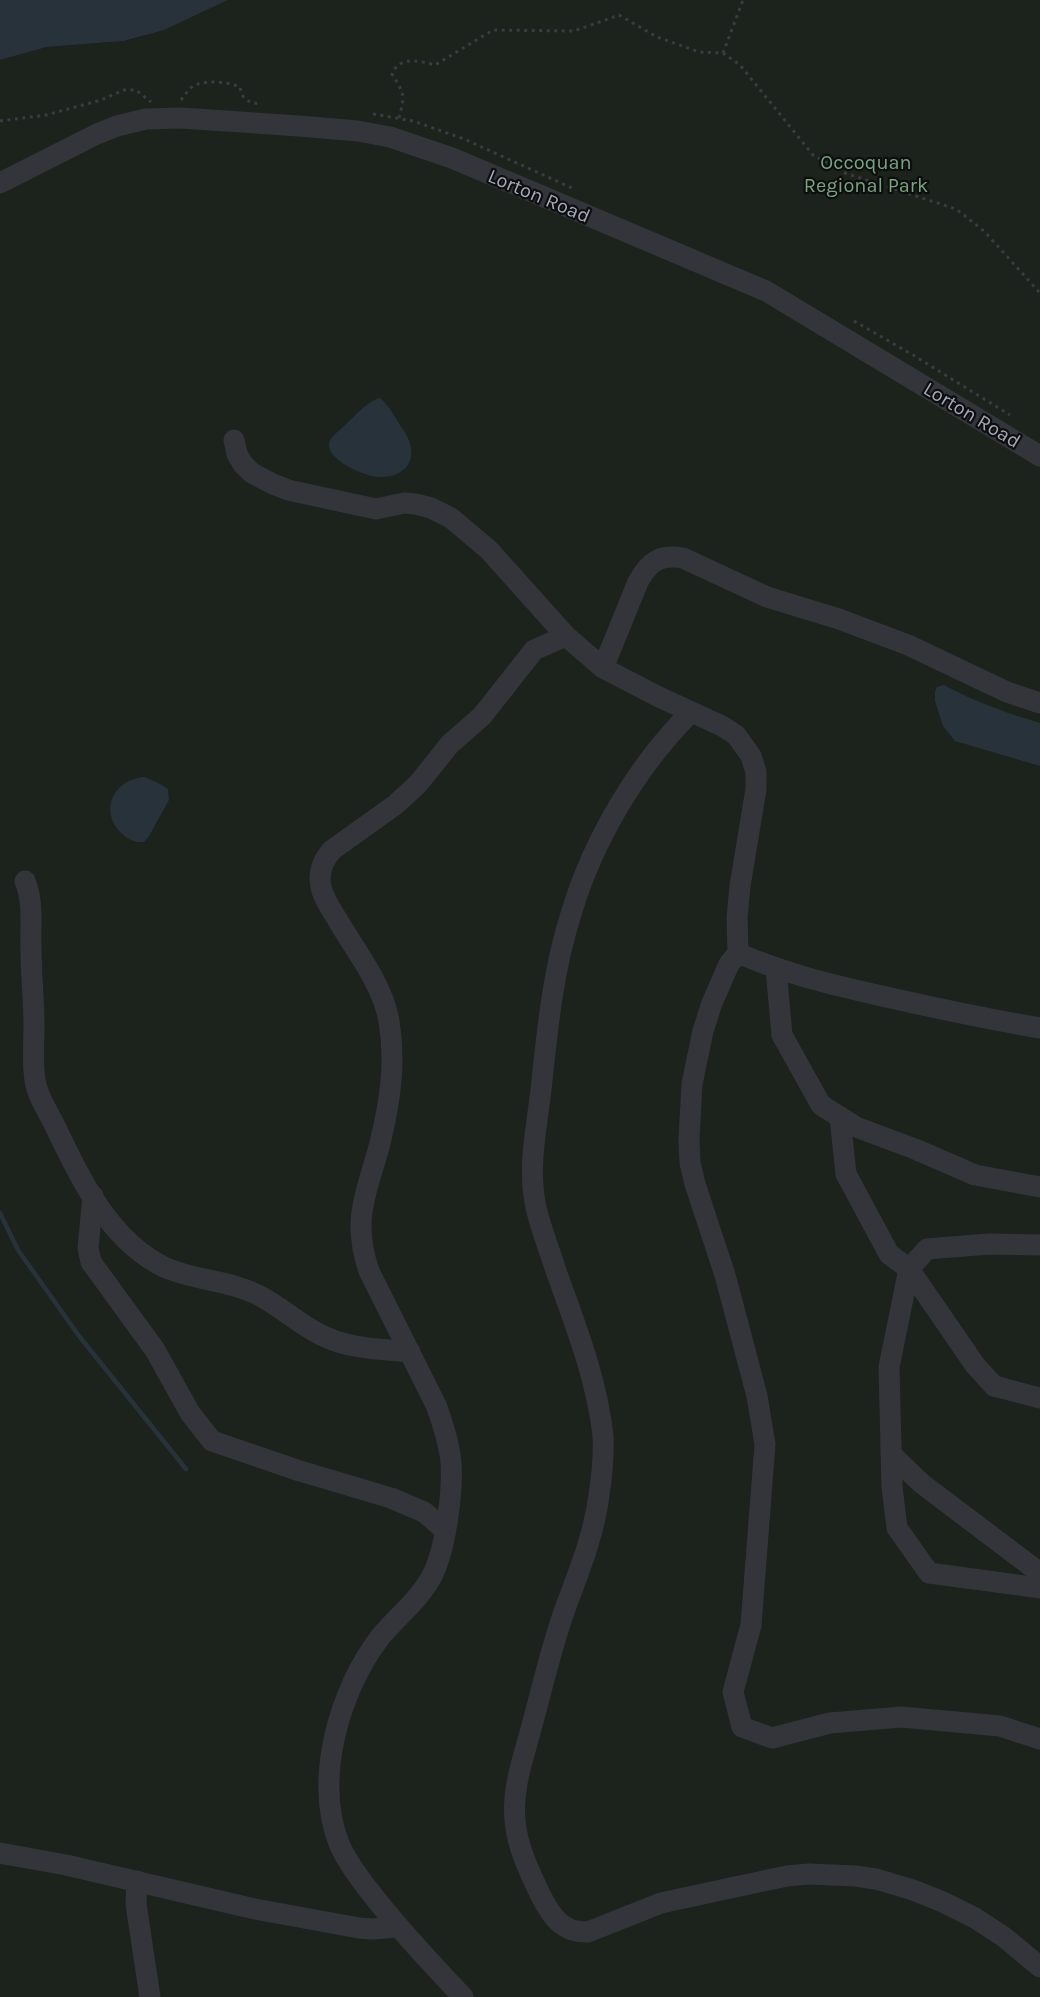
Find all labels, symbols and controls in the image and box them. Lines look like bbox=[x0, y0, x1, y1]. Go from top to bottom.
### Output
park label: Occoquan Regional Park bbox=[804, 151, 928, 197]
street label: Lorton Road bbox=[484, 164, 594, 228]
street label: Lorton Road bbox=[919, 377, 1025, 453]

